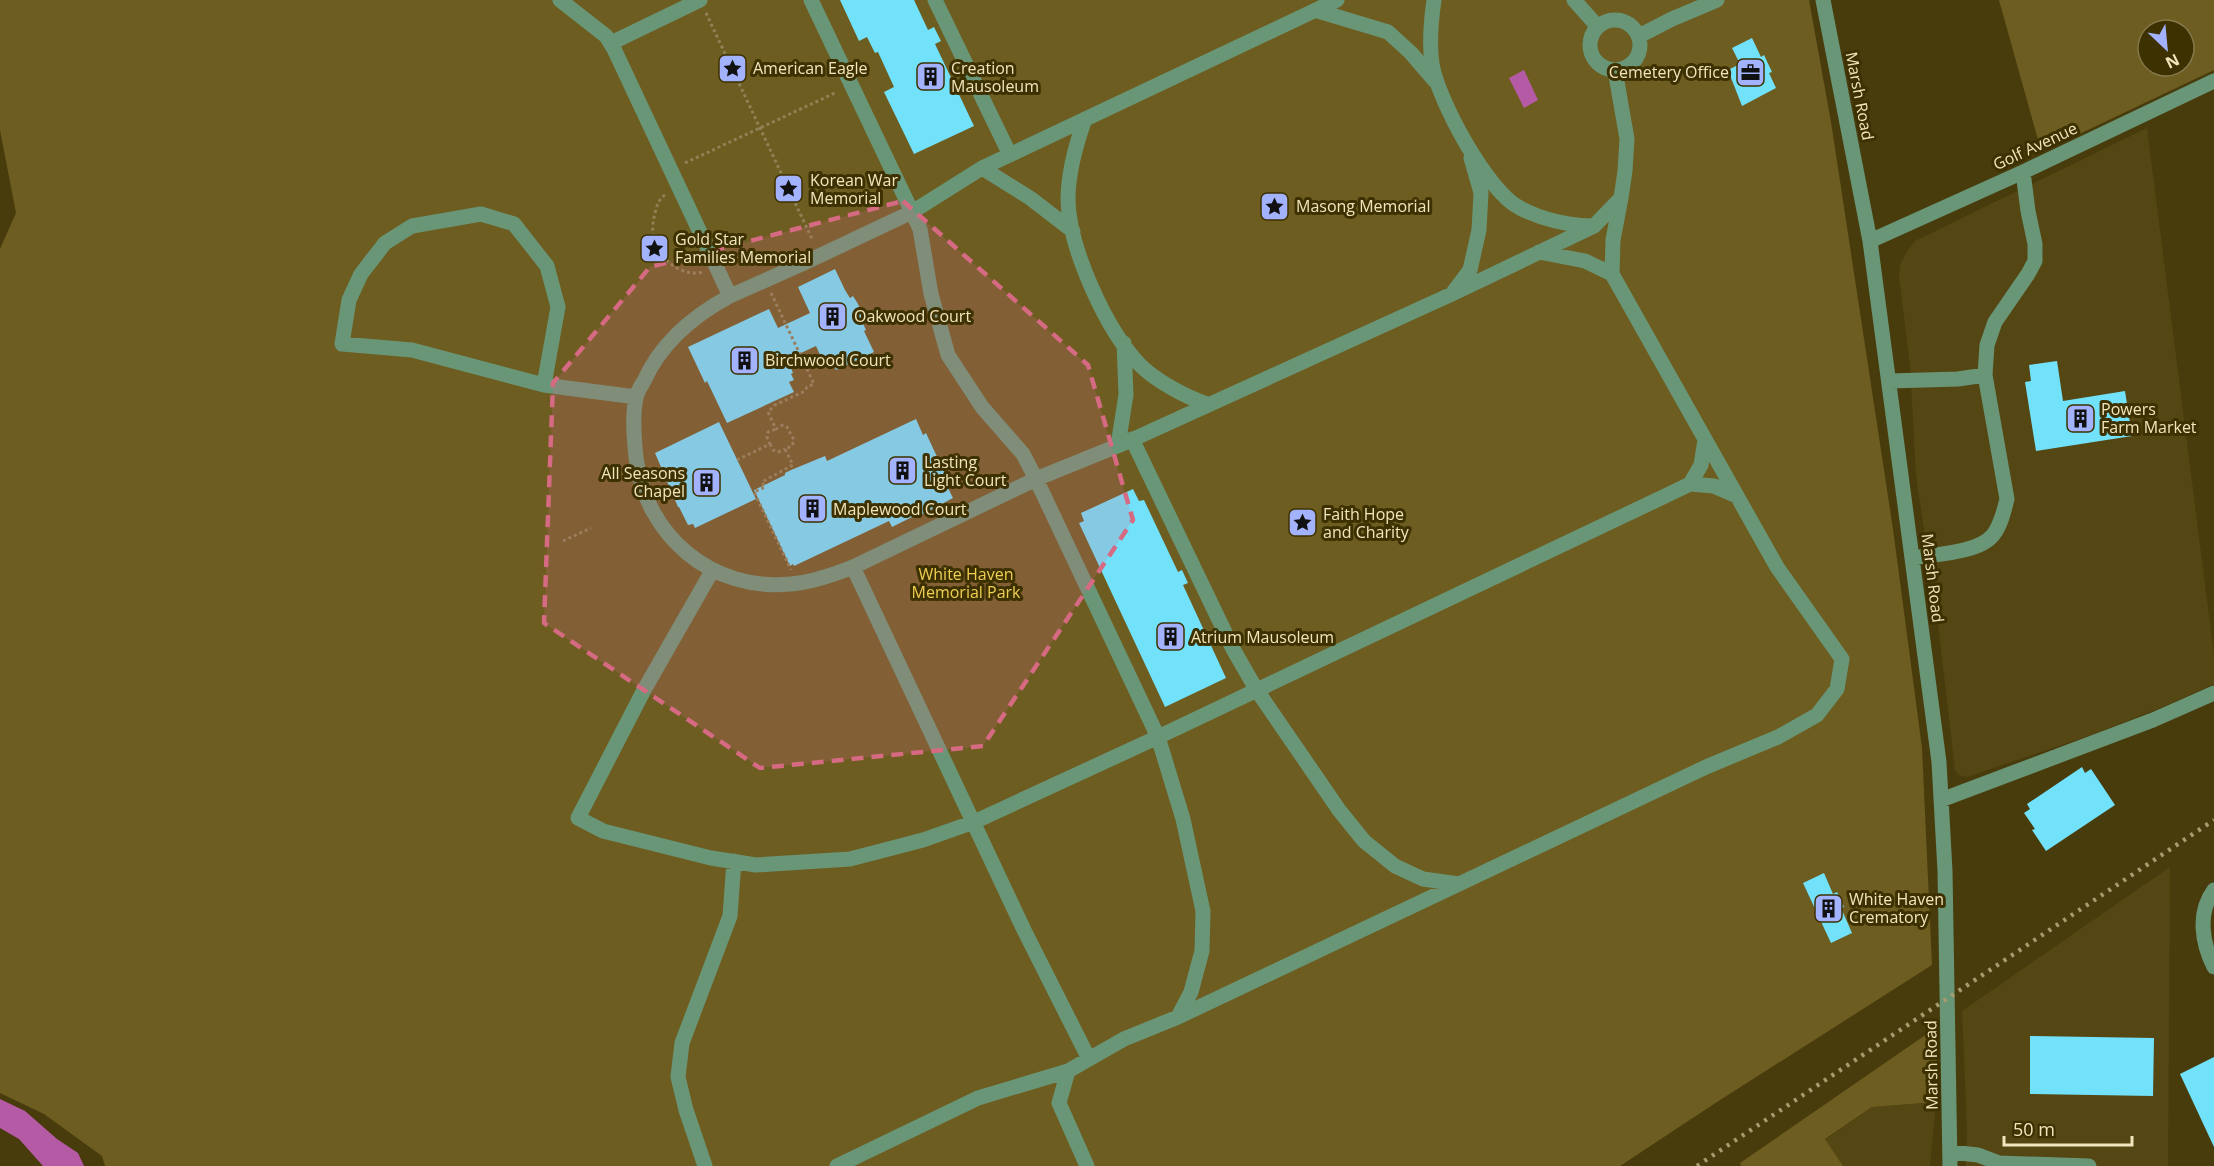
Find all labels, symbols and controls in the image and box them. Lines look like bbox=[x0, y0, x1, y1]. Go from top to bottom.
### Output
north arrow bbox=[2136, 18, 2196, 78]
text: N bbox=[2162, 49, 2183, 74]
street label: Marsh Road bbox=[1841, 50, 1879, 142]
place icon: American Eagle bbox=[716, 52, 748, 84]
office icon: Cemetery Office bbox=[1734, 56, 1766, 88]
place label: American Eagle bbox=[753, 57, 868, 79]
place label: Creation Mausoleum bbox=[951, 57, 1039, 97]
building icon: Creation Mausoleum bbox=[914, 61, 946, 93]
place label: Cemetery Office bbox=[1609, 61, 1729, 83]
street label: Golf Avenue bbox=[1989, 117, 2081, 175]
place label: Korean War Memorial bbox=[810, 169, 898, 209]
place icon: Korean War Memorial bbox=[773, 173, 805, 205]
place icon: Masong Memorial bbox=[1259, 190, 1291, 222]
place label: Masong Memorial bbox=[1296, 195, 1431, 217]
place label: Gold Star Families Memorial bbox=[675, 228, 811, 268]
place icon: Gold Star Families Memorial bbox=[638, 232, 670, 264]
building icon: Oakwood Court bbox=[817, 300, 849, 332]
place label: Oakwood Court bbox=[854, 305, 971, 327]
building icon: Birchwood Court bbox=[728, 344, 760, 376]
place label: Birchwood Court bbox=[765, 349, 891, 371]
place label: Powers Farm Market bbox=[2101, 398, 2197, 438]
building icon: Powers Farm Market bbox=[2064, 402, 2096, 434]
place label: Lasting Light Court bbox=[924, 451, 1007, 491]
building icon: Lasting Light Court bbox=[887, 455, 919, 487]
place label: All Seasons Chapel bbox=[601, 462, 685, 502]
building icon: All Seasons Chapel bbox=[690, 466, 722, 498]
building icon: Maplewood Court bbox=[796, 493, 828, 525]
place label: Maplewood Court bbox=[833, 498, 967, 520]
place label: Faith Hope and Charity bbox=[1323, 503, 1410, 543]
place icon: Faith Hope and Charity bbox=[1286, 507, 1318, 539]
street label: Marsh Road bbox=[1917, 532, 1949, 624]
park label: White Haven Memorial Park bbox=[912, 563, 1021, 603]
building icon: Atrium Mausoleum bbox=[1154, 621, 1186, 653]
place label: Atrium Mausoleum bbox=[1191, 626, 1334, 648]
place label: White Haven Crematory bbox=[1849, 888, 1944, 928]
building icon: White Haven Crematory bbox=[1812, 892, 1844, 924]
street label: Marsh Road bbox=[1919, 1020, 1943, 1110]
scale bar bbox=[2004, 1109, 2132, 1147]
text: 50 m bbox=[2013, 1117, 2055, 1141]

